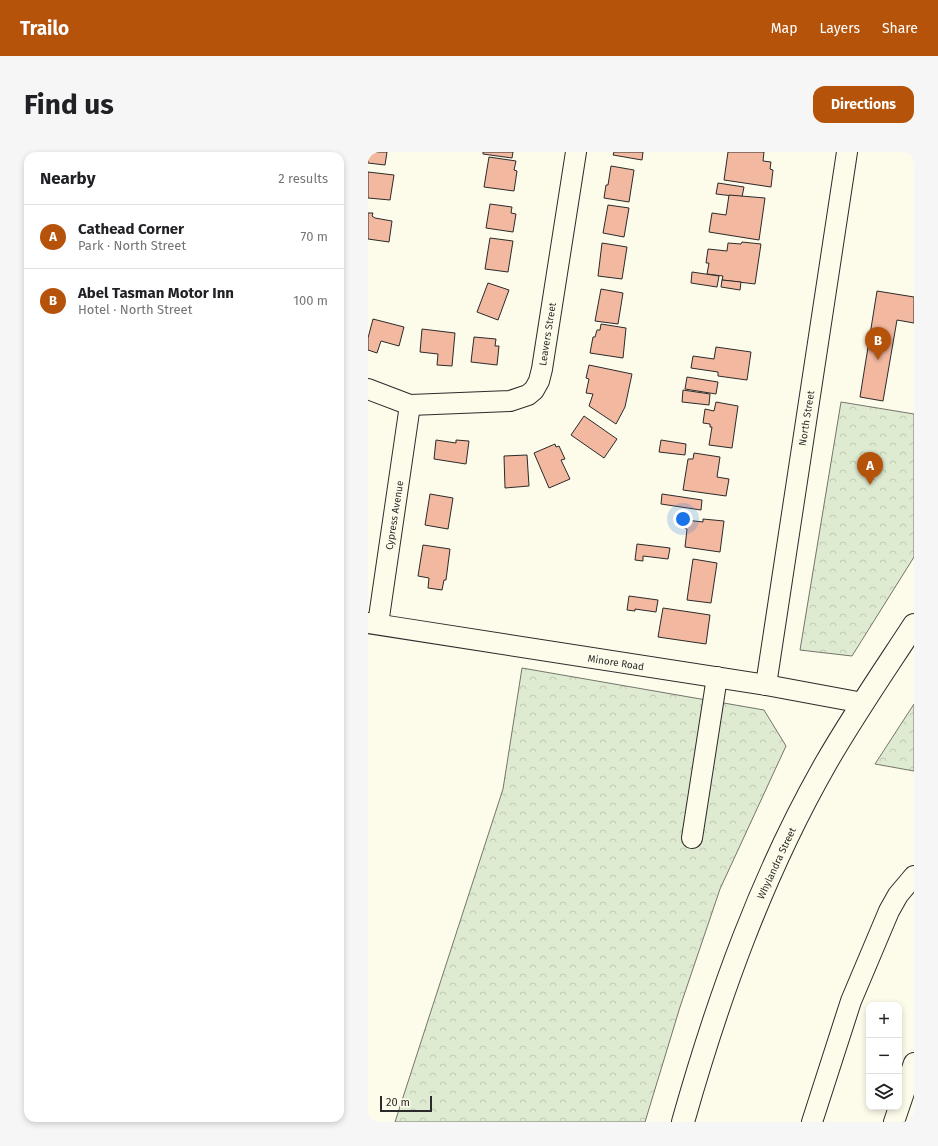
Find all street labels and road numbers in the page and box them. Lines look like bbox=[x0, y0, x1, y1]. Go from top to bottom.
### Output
street label: Leavers Street bbox=[537, 301, 559, 367]
street label: North Street bbox=[797, 389, 817, 447]
street label: Cypress Avenue bbox=[384, 480, 406, 551]
street label: Minore Road bbox=[587, 653, 645, 673]
street label: Whylandra Street bbox=[755, 825, 799, 901]

